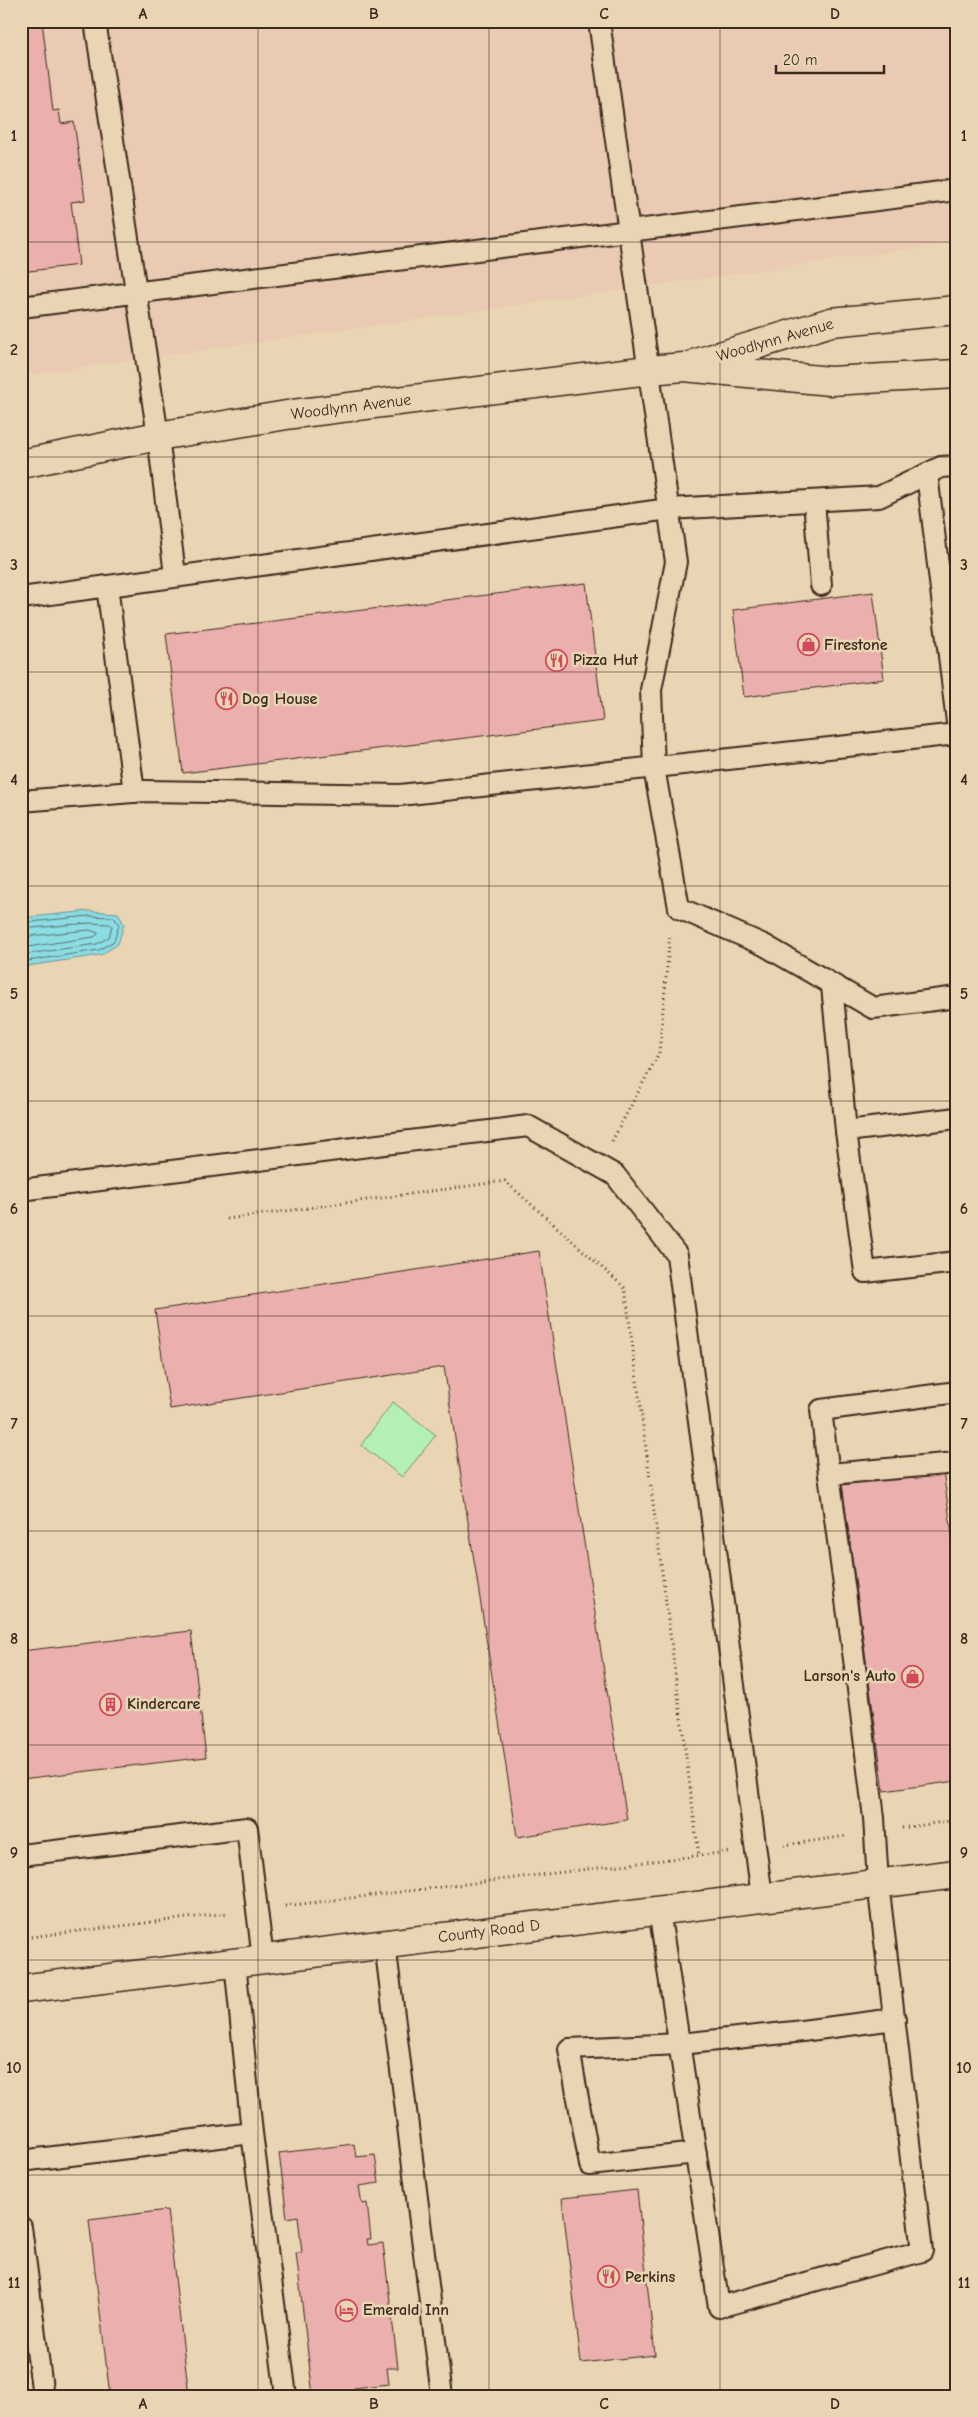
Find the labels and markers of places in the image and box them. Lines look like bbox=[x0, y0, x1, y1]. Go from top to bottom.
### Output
shop icon: Firestone bbox=[796, 633, 820, 657]
place label: Firestone bbox=[824, 636, 888, 654]
restaurant icon: Pizza Hut bbox=[545, 648, 569, 672]
place label: Pizza Hut bbox=[573, 651, 639, 669]
restaurant icon: Dog House bbox=[214, 687, 238, 711]
place label: Dog House bbox=[242, 690, 317, 708]
shop icon: Larson's Auto bbox=[900, 1664, 924, 1688]
place label: Larson's Auto bbox=[803, 1667, 896, 1685]
building icon: Kindercare bbox=[99, 1692, 123, 1716]
place label: Kindercare bbox=[127, 1695, 200, 1713]
restaurant icon: Perkins bbox=[597, 2265, 621, 2289]
place label: Perkins bbox=[625, 2268, 676, 2286]
hotel icon: Emerald Inn bbox=[335, 2298, 359, 2322]
place label: Emerald Inn bbox=[363, 2301, 449, 2319]

